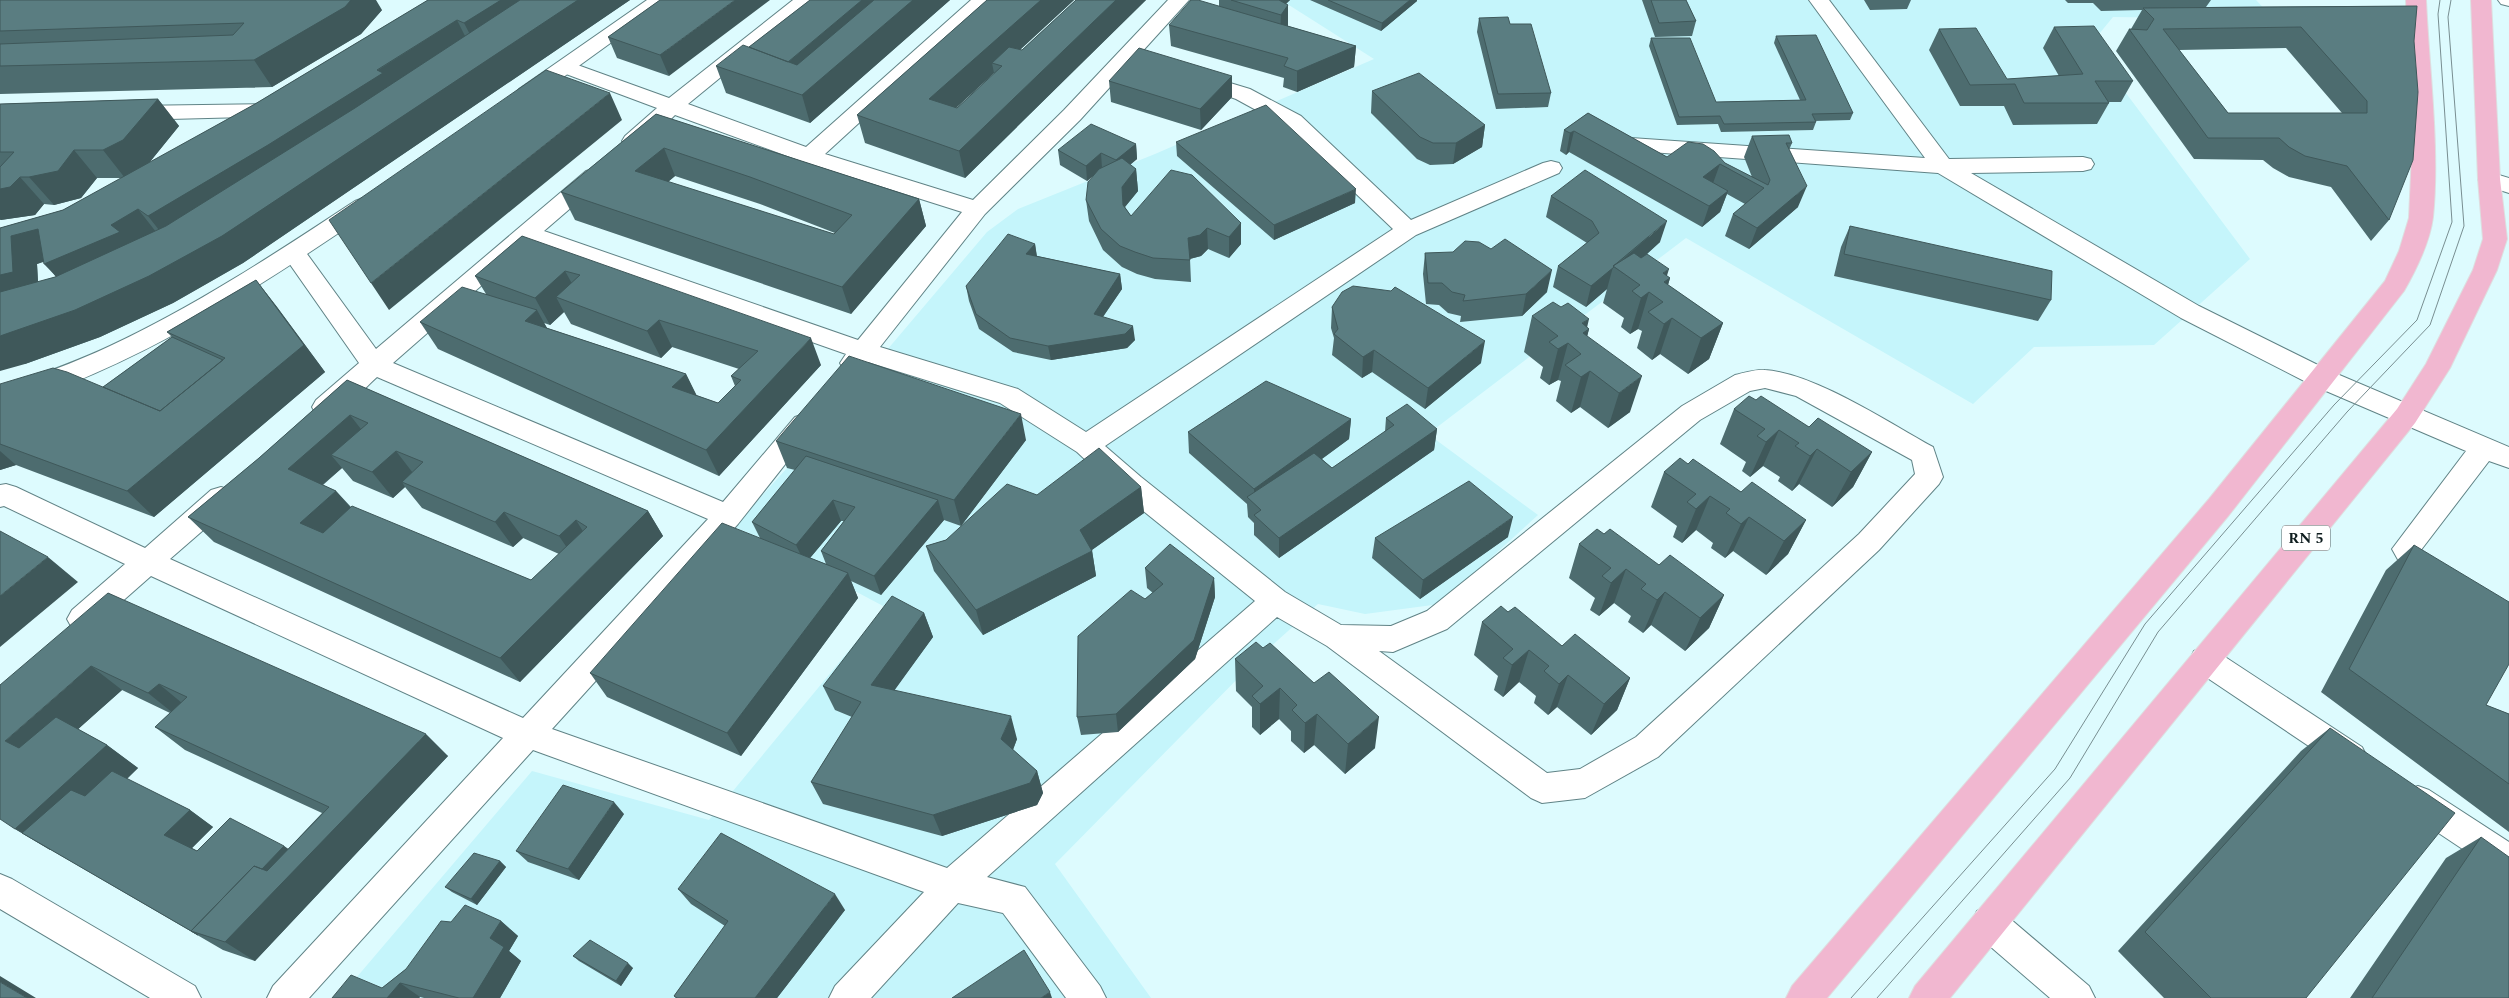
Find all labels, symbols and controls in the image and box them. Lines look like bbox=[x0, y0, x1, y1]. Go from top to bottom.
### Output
road number: RN 5 bbox=[2282, 526, 2330, 550]

